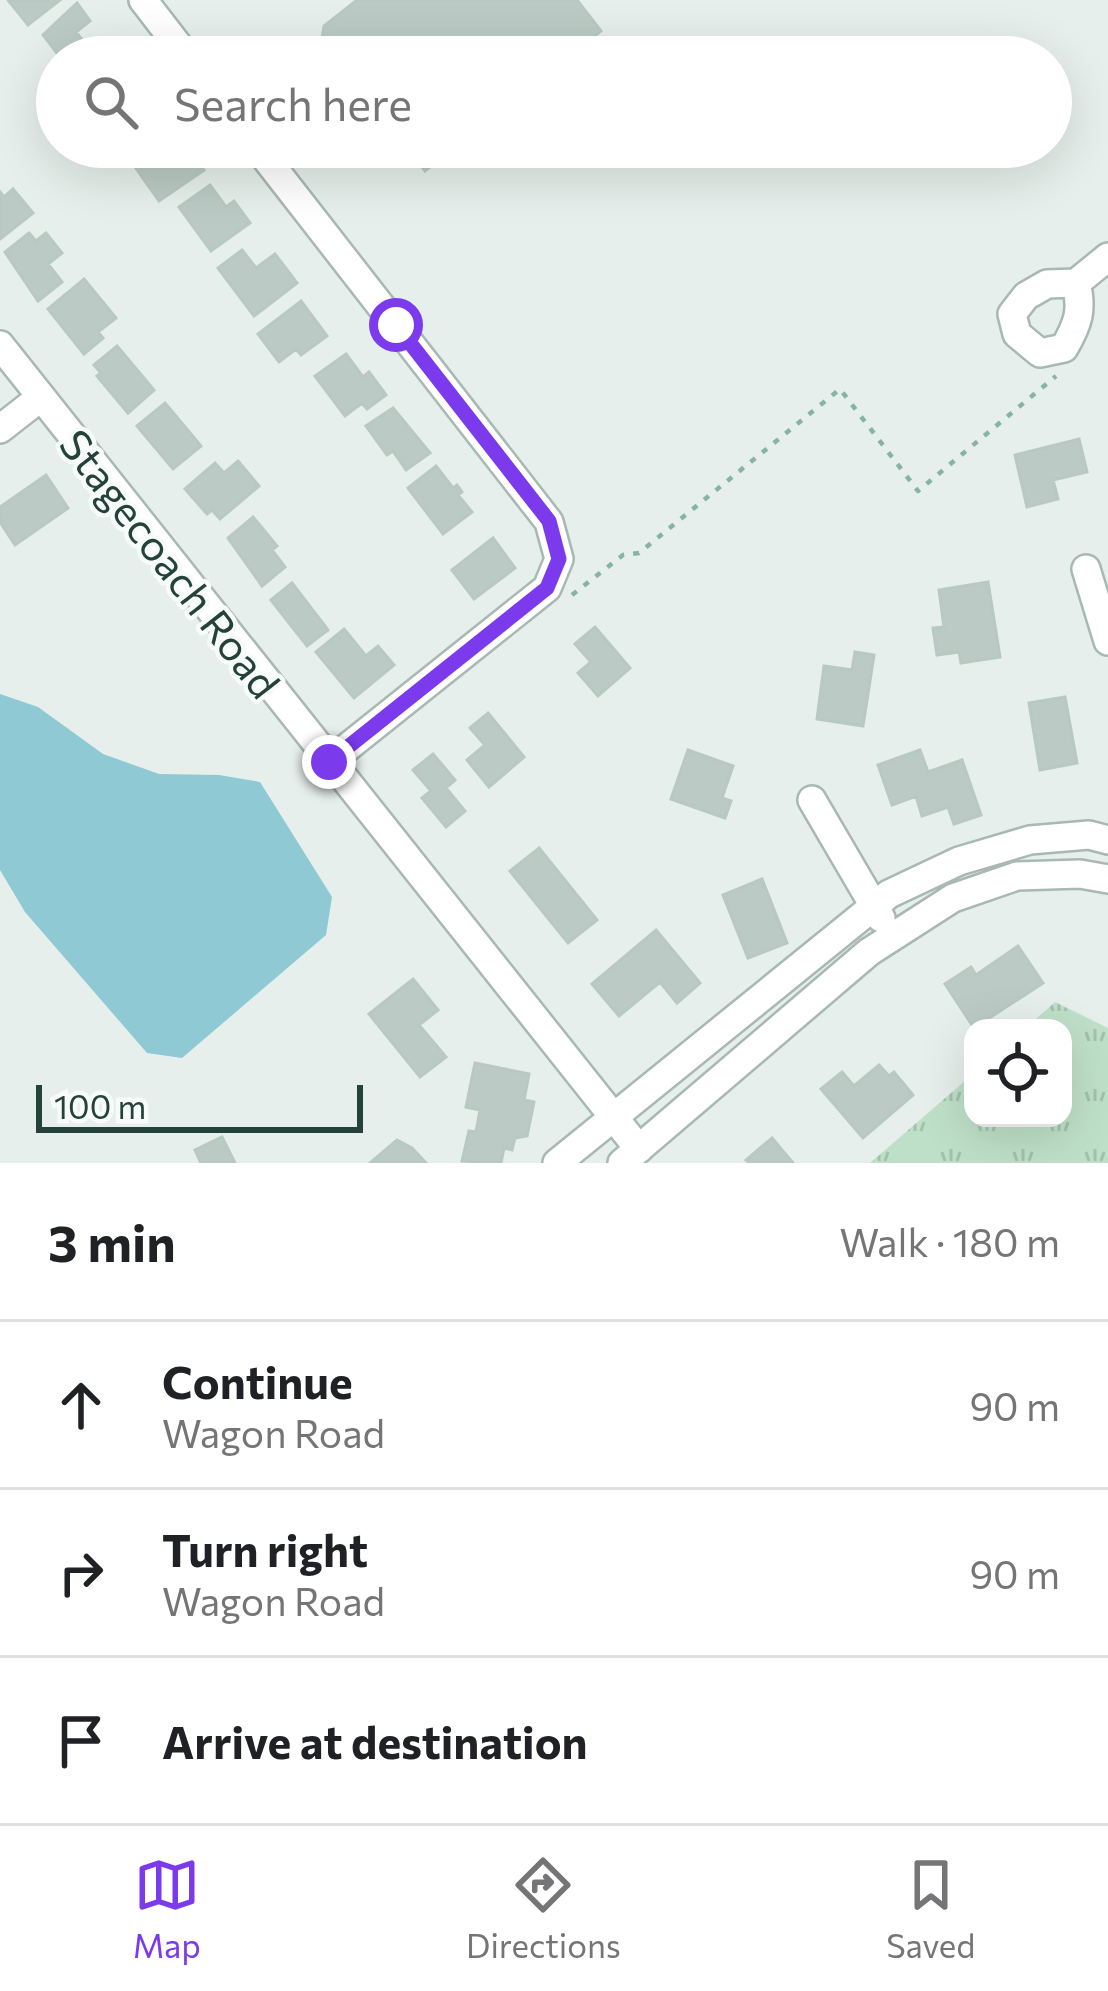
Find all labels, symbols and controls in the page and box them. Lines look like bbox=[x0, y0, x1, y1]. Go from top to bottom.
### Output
search box bbox=[36, 36, 1072, 168]
icon: search bbox=[78, 69, 144, 135]
text: Search here bbox=[174, 75, 412, 130]
route start bbox=[369, 298, 423, 352]
street label: Stagecoach Road bbox=[50, 418, 292, 708]
route end bbox=[302, 735, 356, 789]
map controls bbox=[964, 1019, 1072, 1127]
button: locate bbox=[964, 1019, 1072, 1127]
scale bar bbox=[36, 1079, 363, 1132]
text: 100 m bbox=[54, 1085, 146, 1126]
text: 3 min bbox=[48, 1210, 176, 1273]
text: Walk · 180 m bbox=[839, 1217, 1060, 1265]
text: Continue bbox=[162, 1353, 353, 1408]
icon: ahead bbox=[48, 1372, 114, 1438]
text: 90 m bbox=[969, 1381, 1060, 1429]
text: Wagon Road bbox=[162, 1408, 385, 1456]
text: Turn right bbox=[162, 1521, 368, 1576]
icon: right bbox=[48, 1540, 114, 1606]
text: 90 m bbox=[969, 1549, 1060, 1597]
text: Wagon Road bbox=[162, 1576, 385, 1624]
icon: arrive bbox=[48, 1708, 114, 1774]
text: Arrive at destination bbox=[162, 1713, 588, 1768]
tab: Map bbox=[133, 1852, 201, 1965]
tab: Directions bbox=[466, 1852, 621, 1965]
tab: Saved bbox=[886, 1852, 975, 1965]

